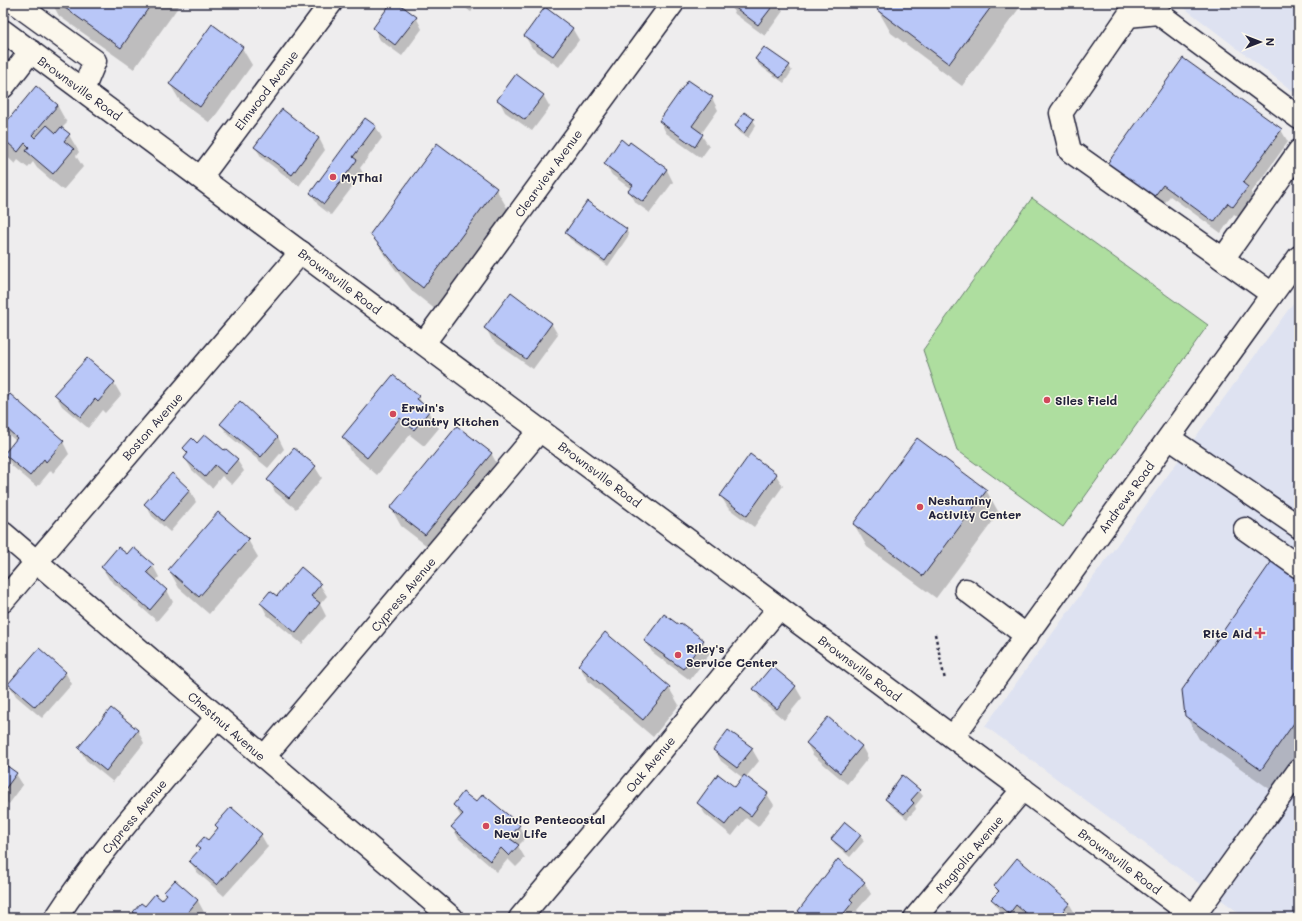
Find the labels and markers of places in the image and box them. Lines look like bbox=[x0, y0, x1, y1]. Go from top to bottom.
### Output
place label: MyThai bbox=[341, 169, 383, 185]
marker: MyThai bbox=[328, 172, 338, 182]
place label: Siles Field bbox=[1055, 392, 1117, 408]
marker: Siles Field bbox=[1042, 395, 1052, 405]
place label: Erwin's Country Kitchen bbox=[401, 399, 499, 429]
marker: Erwin's Country Kitchen bbox=[388, 409, 398, 419]
place label: Neshaminy Activity Center bbox=[928, 492, 1021, 522]
marker: Neshaminy Activity Center bbox=[915, 502, 925, 512]
place label: Rite Aid bbox=[1203, 625, 1252, 641]
marker: Rite Aid bbox=[1255, 628, 1265, 638]
place label: Riley's Service Center bbox=[686, 640, 778, 670]
marker: Riley's Service Center bbox=[673, 650, 683, 660]
place label: Slavic Pentecostal New Life bbox=[494, 811, 605, 841]
marker: Slavic Pentecostal New Life bbox=[481, 821, 491, 831]

